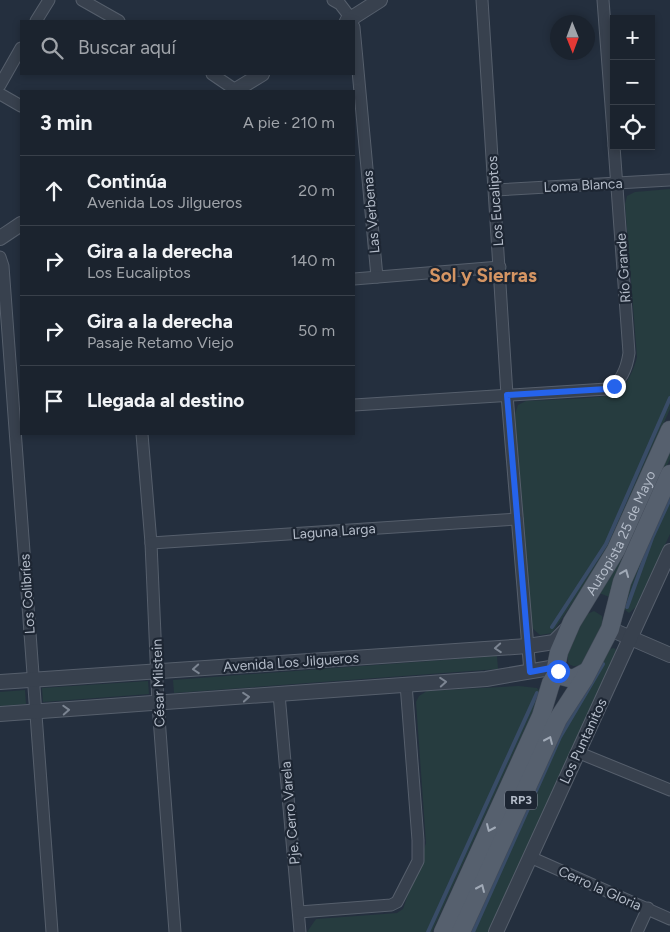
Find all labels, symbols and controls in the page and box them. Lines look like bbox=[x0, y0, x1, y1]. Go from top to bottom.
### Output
north arrow bbox=[550, 15, 595, 60]
map controls bbox=[610, 15, 655, 150]
button: + bbox=[610, 15, 655, 60]
search box bbox=[20, 20, 355, 75]
icon: search bbox=[38, 34, 66, 62]
text: Buscar aquí bbox=[78, 36, 176, 59]
button: − bbox=[610, 60, 655, 105]
button: locate bbox=[610, 105, 655, 150]
text: 3 min bbox=[40, 110, 92, 135]
text: A pie · 210 m bbox=[243, 113, 335, 132]
street label: Los Eucaliptos bbox=[484, 155, 507, 247]
text: Continúa bbox=[87, 170, 167, 193]
street label: Las Verbenas bbox=[359, 170, 384, 254]
street label: Loma Blanca bbox=[543, 175, 623, 196]
icon: ahead bbox=[40, 177, 68, 205]
text: 20 m bbox=[298, 181, 335, 200]
text: Avenida Los Jilgueros bbox=[87, 193, 242, 212]
street label: Río Grande bbox=[613, 232, 634, 303]
text: Gira a la derecha bbox=[87, 240, 233, 263]
icon: right bbox=[40, 247, 68, 275]
text: 140 m bbox=[291, 251, 335, 270]
text: Los Eucaliptos bbox=[87, 263, 191, 282]
district label: Sol y Sierras bbox=[429, 264, 537, 287]
text: Gira a la derecha bbox=[87, 310, 233, 333]
icon: right bbox=[40, 317, 68, 345]
text: 50 m bbox=[298, 321, 335, 340]
text: Pasaje Retamo Viejo bbox=[87, 333, 234, 352]
route end bbox=[603, 375, 626, 398]
icon: arrive bbox=[40, 387, 68, 415]
text: Llegada al destino bbox=[87, 389, 244, 412]
street label: Autopista 25 de Mayo bbox=[582, 468, 660, 599]
street label: Laguna Larga bbox=[292, 520, 376, 543]
street label: Los Colibríes bbox=[16, 553, 39, 635]
one-way arrow bbox=[620, 570, 630, 578]
street label: César Milstein bbox=[148, 638, 169, 727]
one-way arrow bbox=[493, 643, 501, 654]
street label: Avenida Los Jilgueros bbox=[223, 649, 359, 676]
route start bbox=[547, 660, 570, 683]
one-way arrow bbox=[192, 663, 200, 674]
one-way arrow bbox=[439, 676, 447, 687]
one-way arrow bbox=[242, 692, 250, 703]
street label: Los Puntanitos bbox=[556, 696, 611, 787]
one-way arrow bbox=[62, 704, 70, 715]
one-way arrow bbox=[542, 736, 553, 745]
street label: Pje. Cerro Varela bbox=[278, 761, 303, 865]
road number: RP3 bbox=[505, 790, 537, 810]
one-way arrow bbox=[486, 823, 497, 832]
street label: Cerro la Gloria bbox=[555, 863, 644, 914]
one-way arrow bbox=[475, 884, 486, 893]

